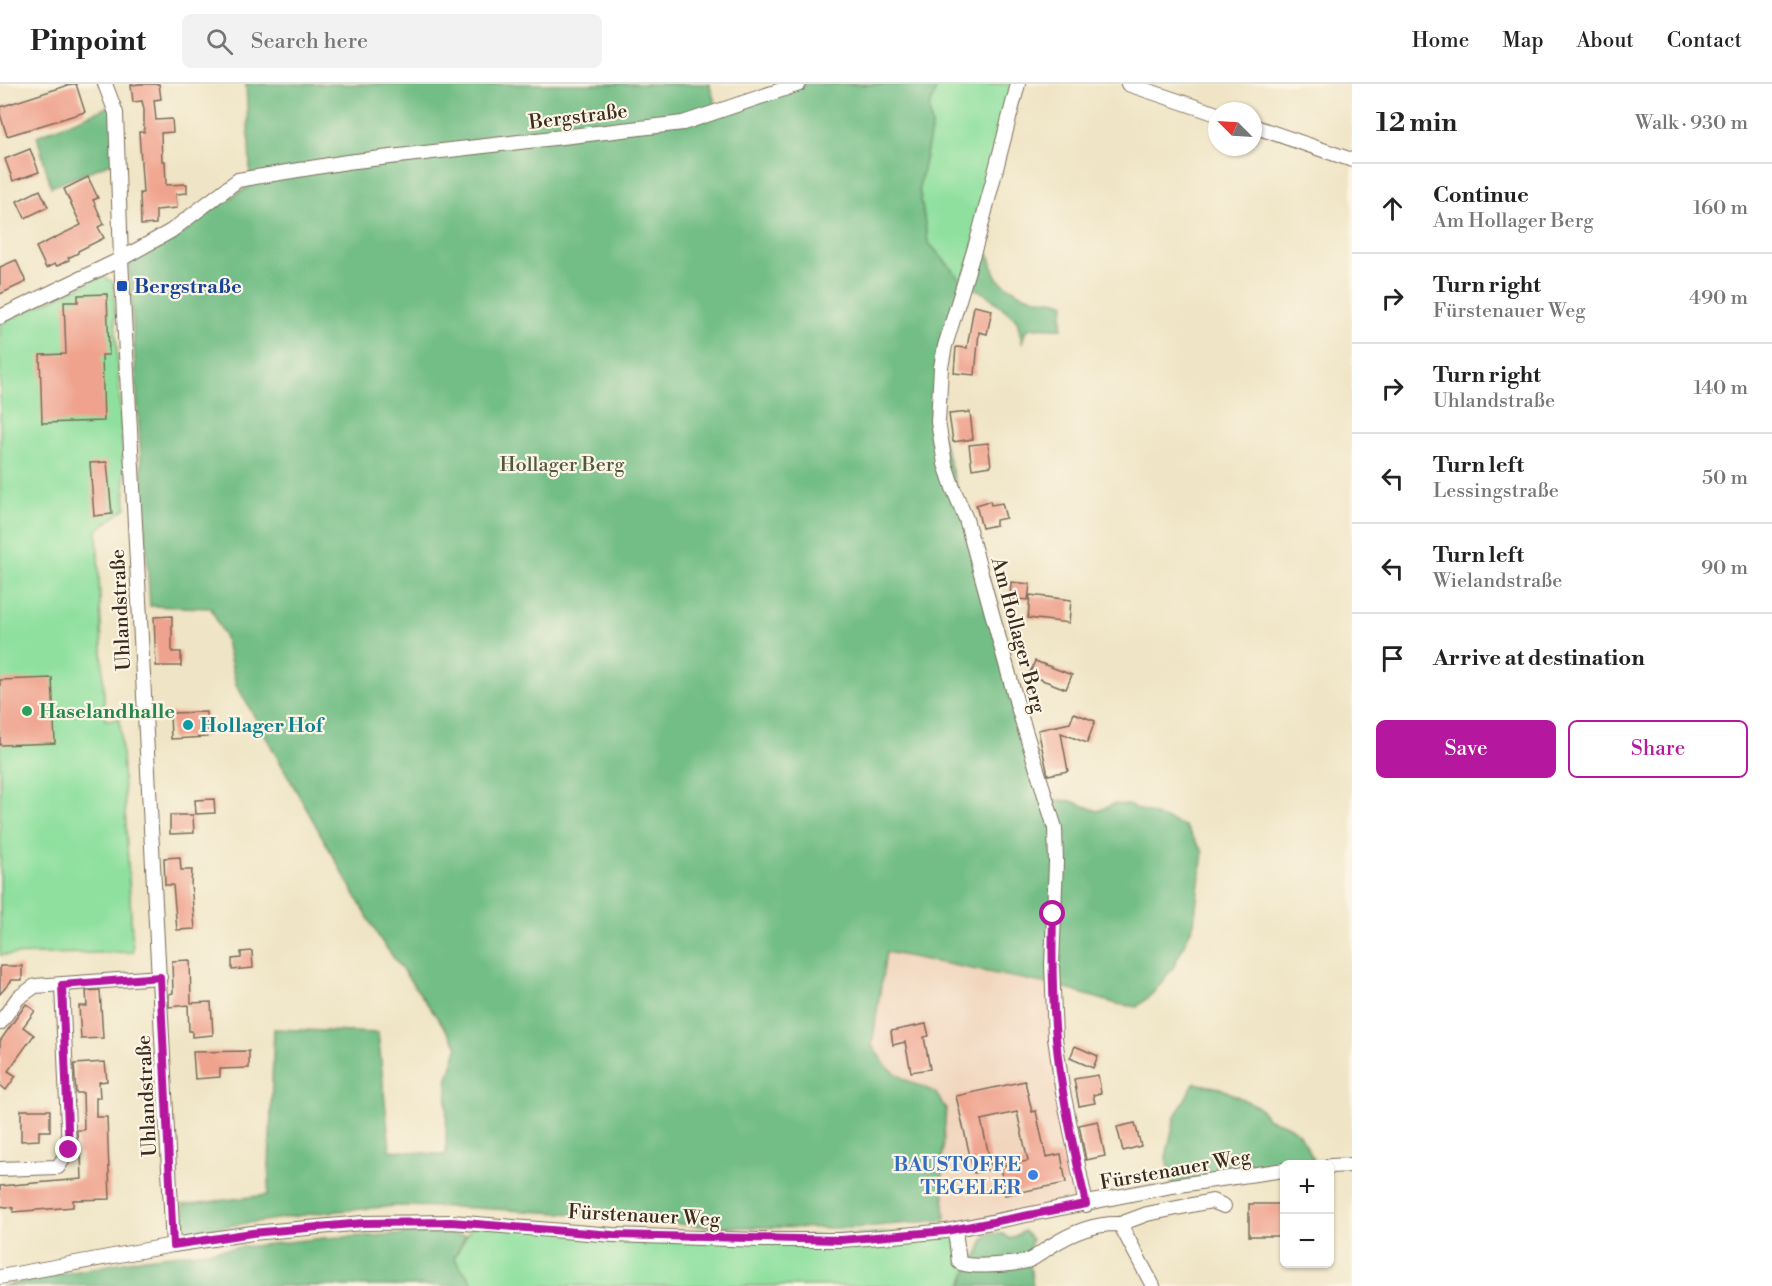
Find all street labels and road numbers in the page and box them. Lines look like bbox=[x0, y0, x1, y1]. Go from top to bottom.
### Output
street label: Bergstraße bbox=[527, 99, 629, 136]
street label: Uhlandstraße bbox=[106, 548, 137, 671]
street label: Am Hollager Berg bbox=[984, 554, 1051, 717]
street label: Uhlandstraße bbox=[132, 1034, 163, 1157]
street label: Fürstenauer Weg bbox=[1098, 1145, 1253, 1196]
street label: Fürstenauer Weg bbox=[567, 1200, 721, 1233]

